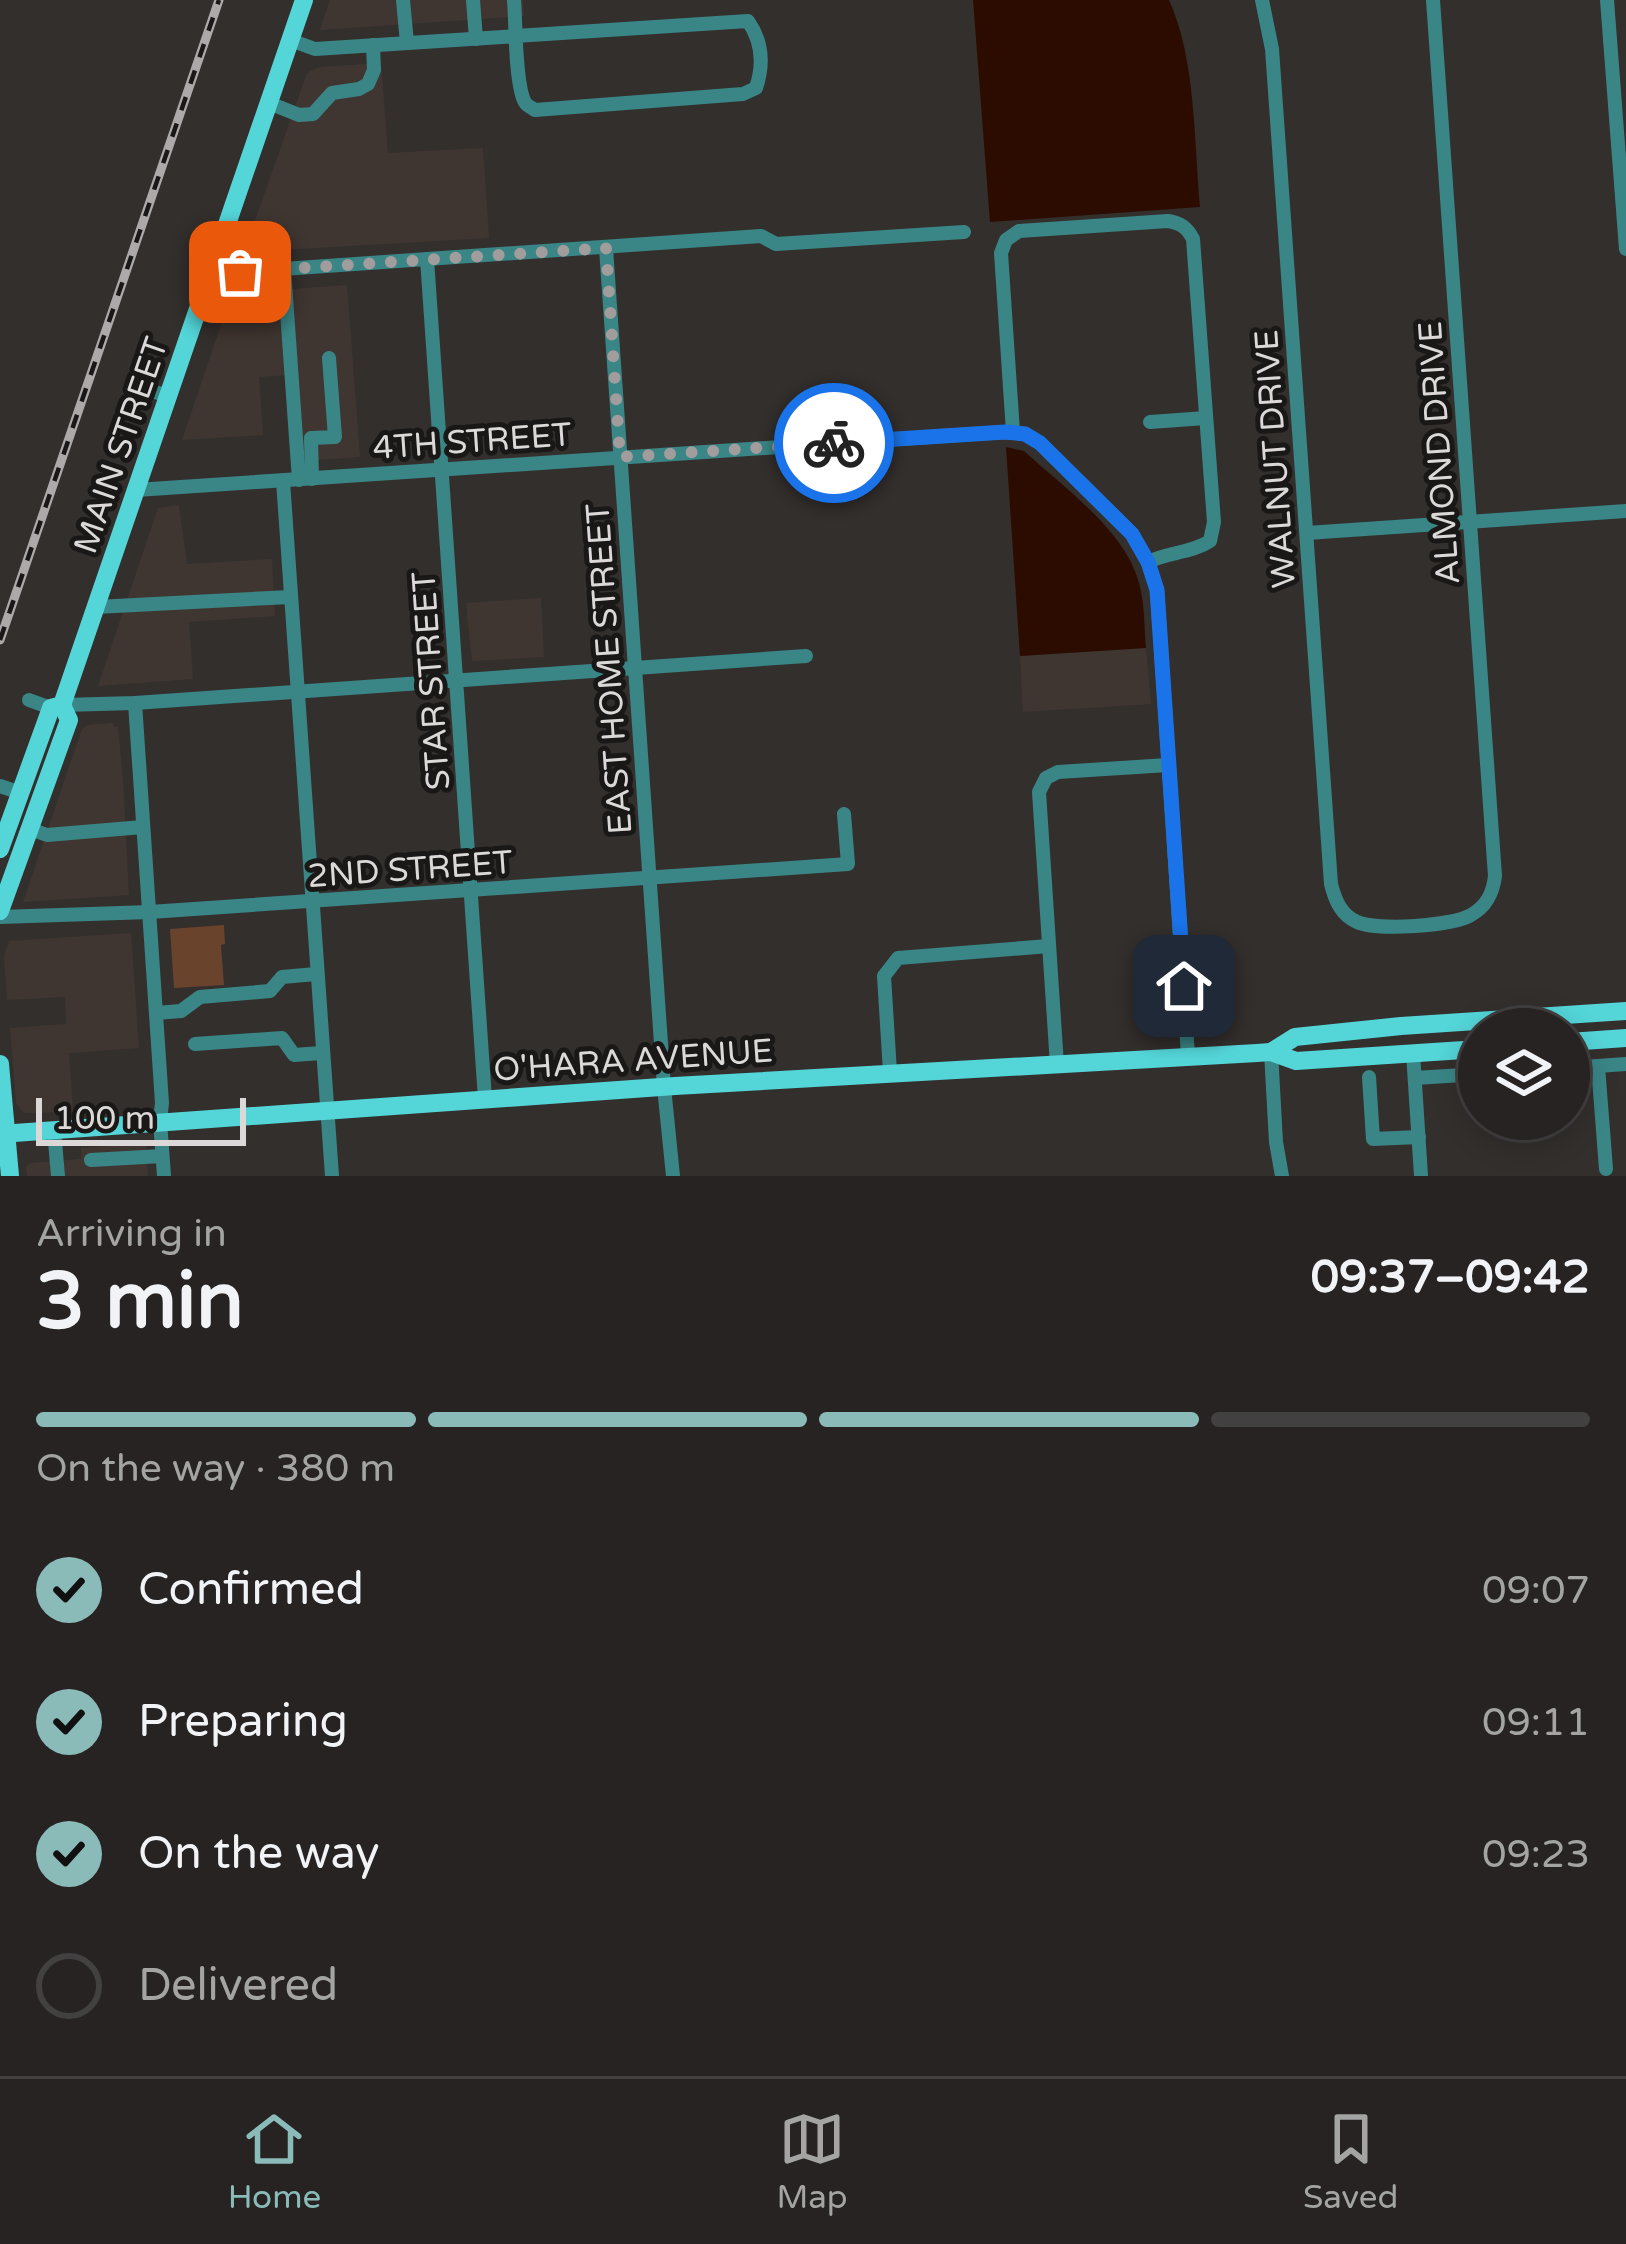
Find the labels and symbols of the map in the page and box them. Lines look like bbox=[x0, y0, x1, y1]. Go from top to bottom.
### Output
pin bbox=[189, 221, 291, 323]
street label: ALMOND DRIVE bbox=[1411, 320, 1468, 586]
street label: WALNUT DRIVE bbox=[1247, 328, 1304, 589]
street label: MAIN STREET bbox=[66, 332, 177, 559]
courier bbox=[774, 383, 894, 503]
street label: 4TH STREET bbox=[371, 415, 573, 468]
street label: EAST HOME STREET bbox=[578, 502, 641, 836]
street label: STAR STREET bbox=[404, 570, 459, 791]
street label: 2ND STREET bbox=[306, 843, 514, 896]
pin bbox=[1133, 935, 1235, 1037]
street label: O'HARA AVENUE bbox=[492, 1031, 774, 1090]
scale bar bbox=[36, 1092, 246, 1145]

